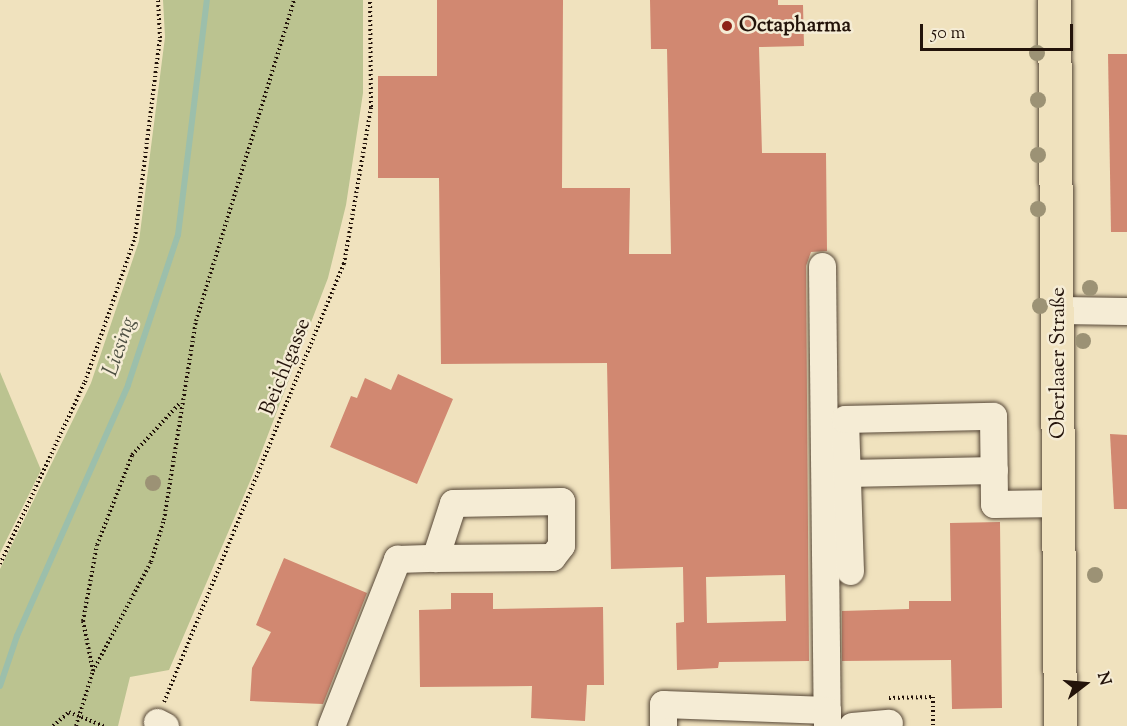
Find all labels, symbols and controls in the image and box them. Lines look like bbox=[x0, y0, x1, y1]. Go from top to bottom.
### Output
scale bar bbox=[923, 12, 1076, 50]
place label: Octapharma bbox=[739, 13, 851, 39]
marker: Octapharma bbox=[720, 19, 734, 33]
text: 50 m bbox=[931, 21, 965, 47]
street label: Oberlaaer Straße bbox=[1046, 287, 1072, 439]
water label: Liesing bbox=[99, 314, 143, 380]
street label: Beichlgasse bbox=[255, 315, 317, 419]
north arrow bbox=[1055, 654, 1115, 714]
text: N bbox=[1090, 670, 1116, 688]

